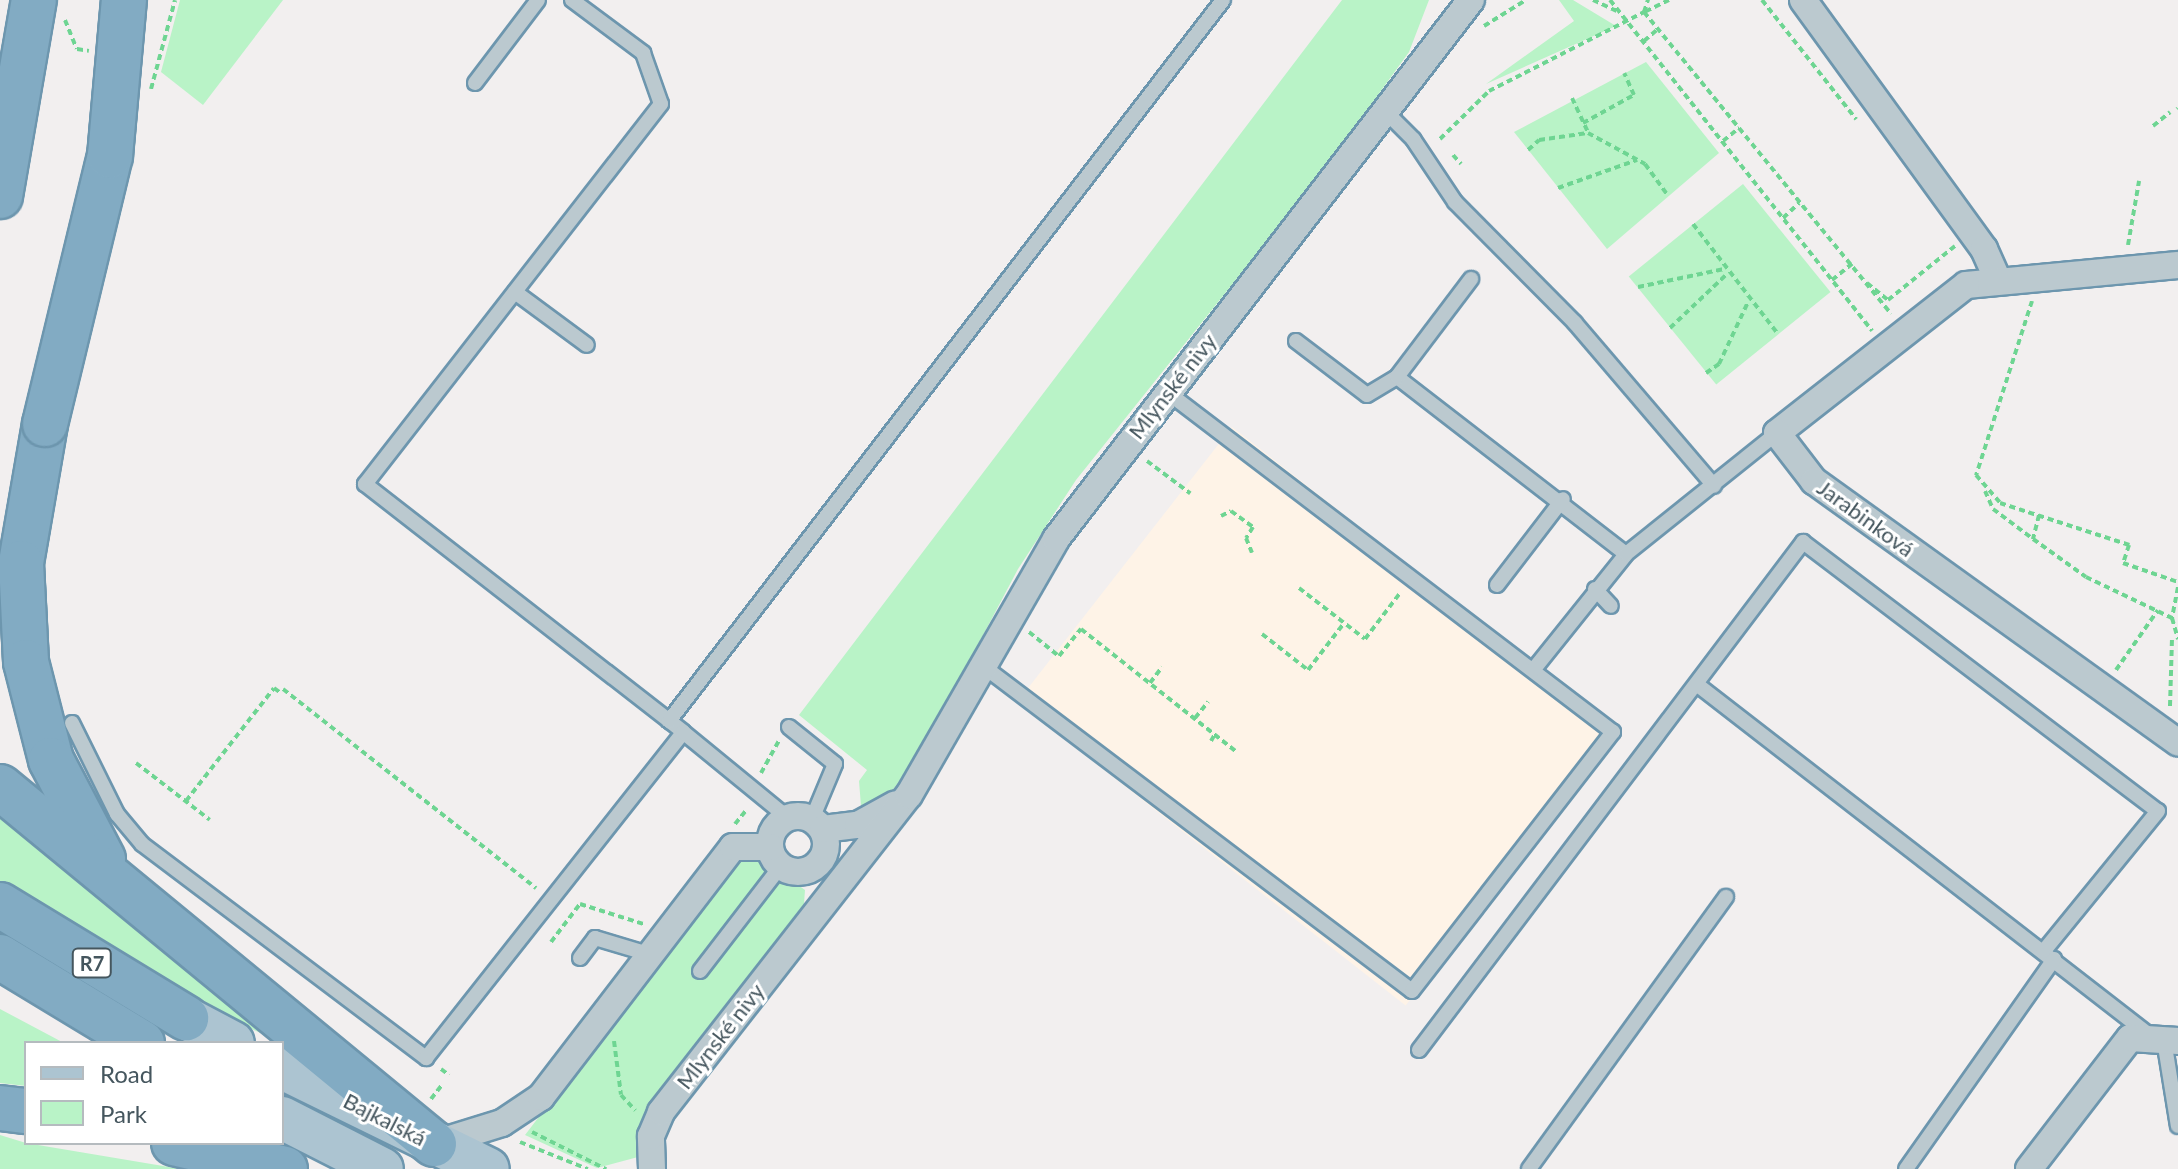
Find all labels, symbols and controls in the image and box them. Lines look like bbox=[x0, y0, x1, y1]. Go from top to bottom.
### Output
street label: Mlynské nivy bbox=[1123, 328, 1221, 444]
street label: Jarabinková bbox=[1812, 474, 1920, 562]
road number: R7 bbox=[70, 947, 114, 979]
street label: Mlynské nivy bbox=[671, 978, 769, 1094]
legend bbox=[24, 1041, 284, 1145]
text: Road bbox=[100, 1059, 153, 1088]
street label: Bajkalská bbox=[339, 1087, 431, 1151]
text: Park bbox=[100, 1099, 147, 1128]

